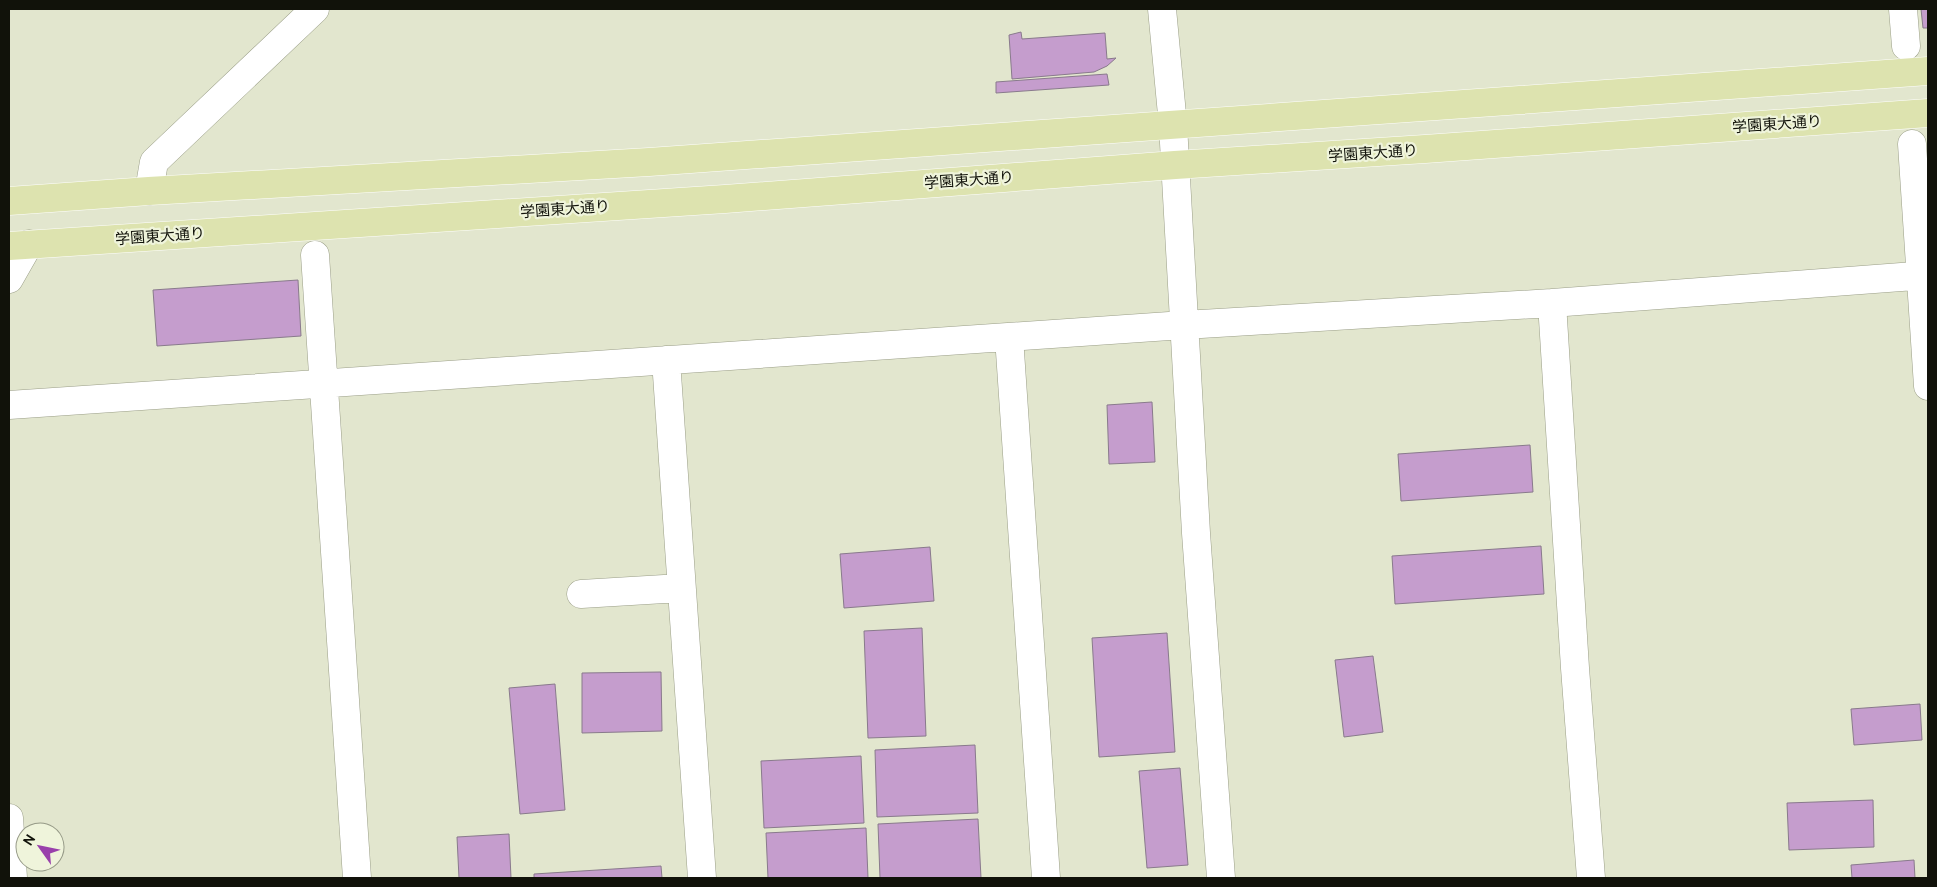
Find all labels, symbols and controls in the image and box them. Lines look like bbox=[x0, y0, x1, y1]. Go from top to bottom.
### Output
street label: 学園東大通り bbox=[1731, 112, 1823, 136]
street label: 学園東大通り bbox=[1327, 141, 1419, 165]
street label: 学園東大通り bbox=[923, 168, 1015, 192]
street label: 学園東大通り bbox=[519, 197, 611, 221]
street label: 学園東大通り bbox=[114, 224, 206, 248]
north arrow bbox=[15, 822, 65, 872]
text: N bbox=[19, 831, 39, 849]

